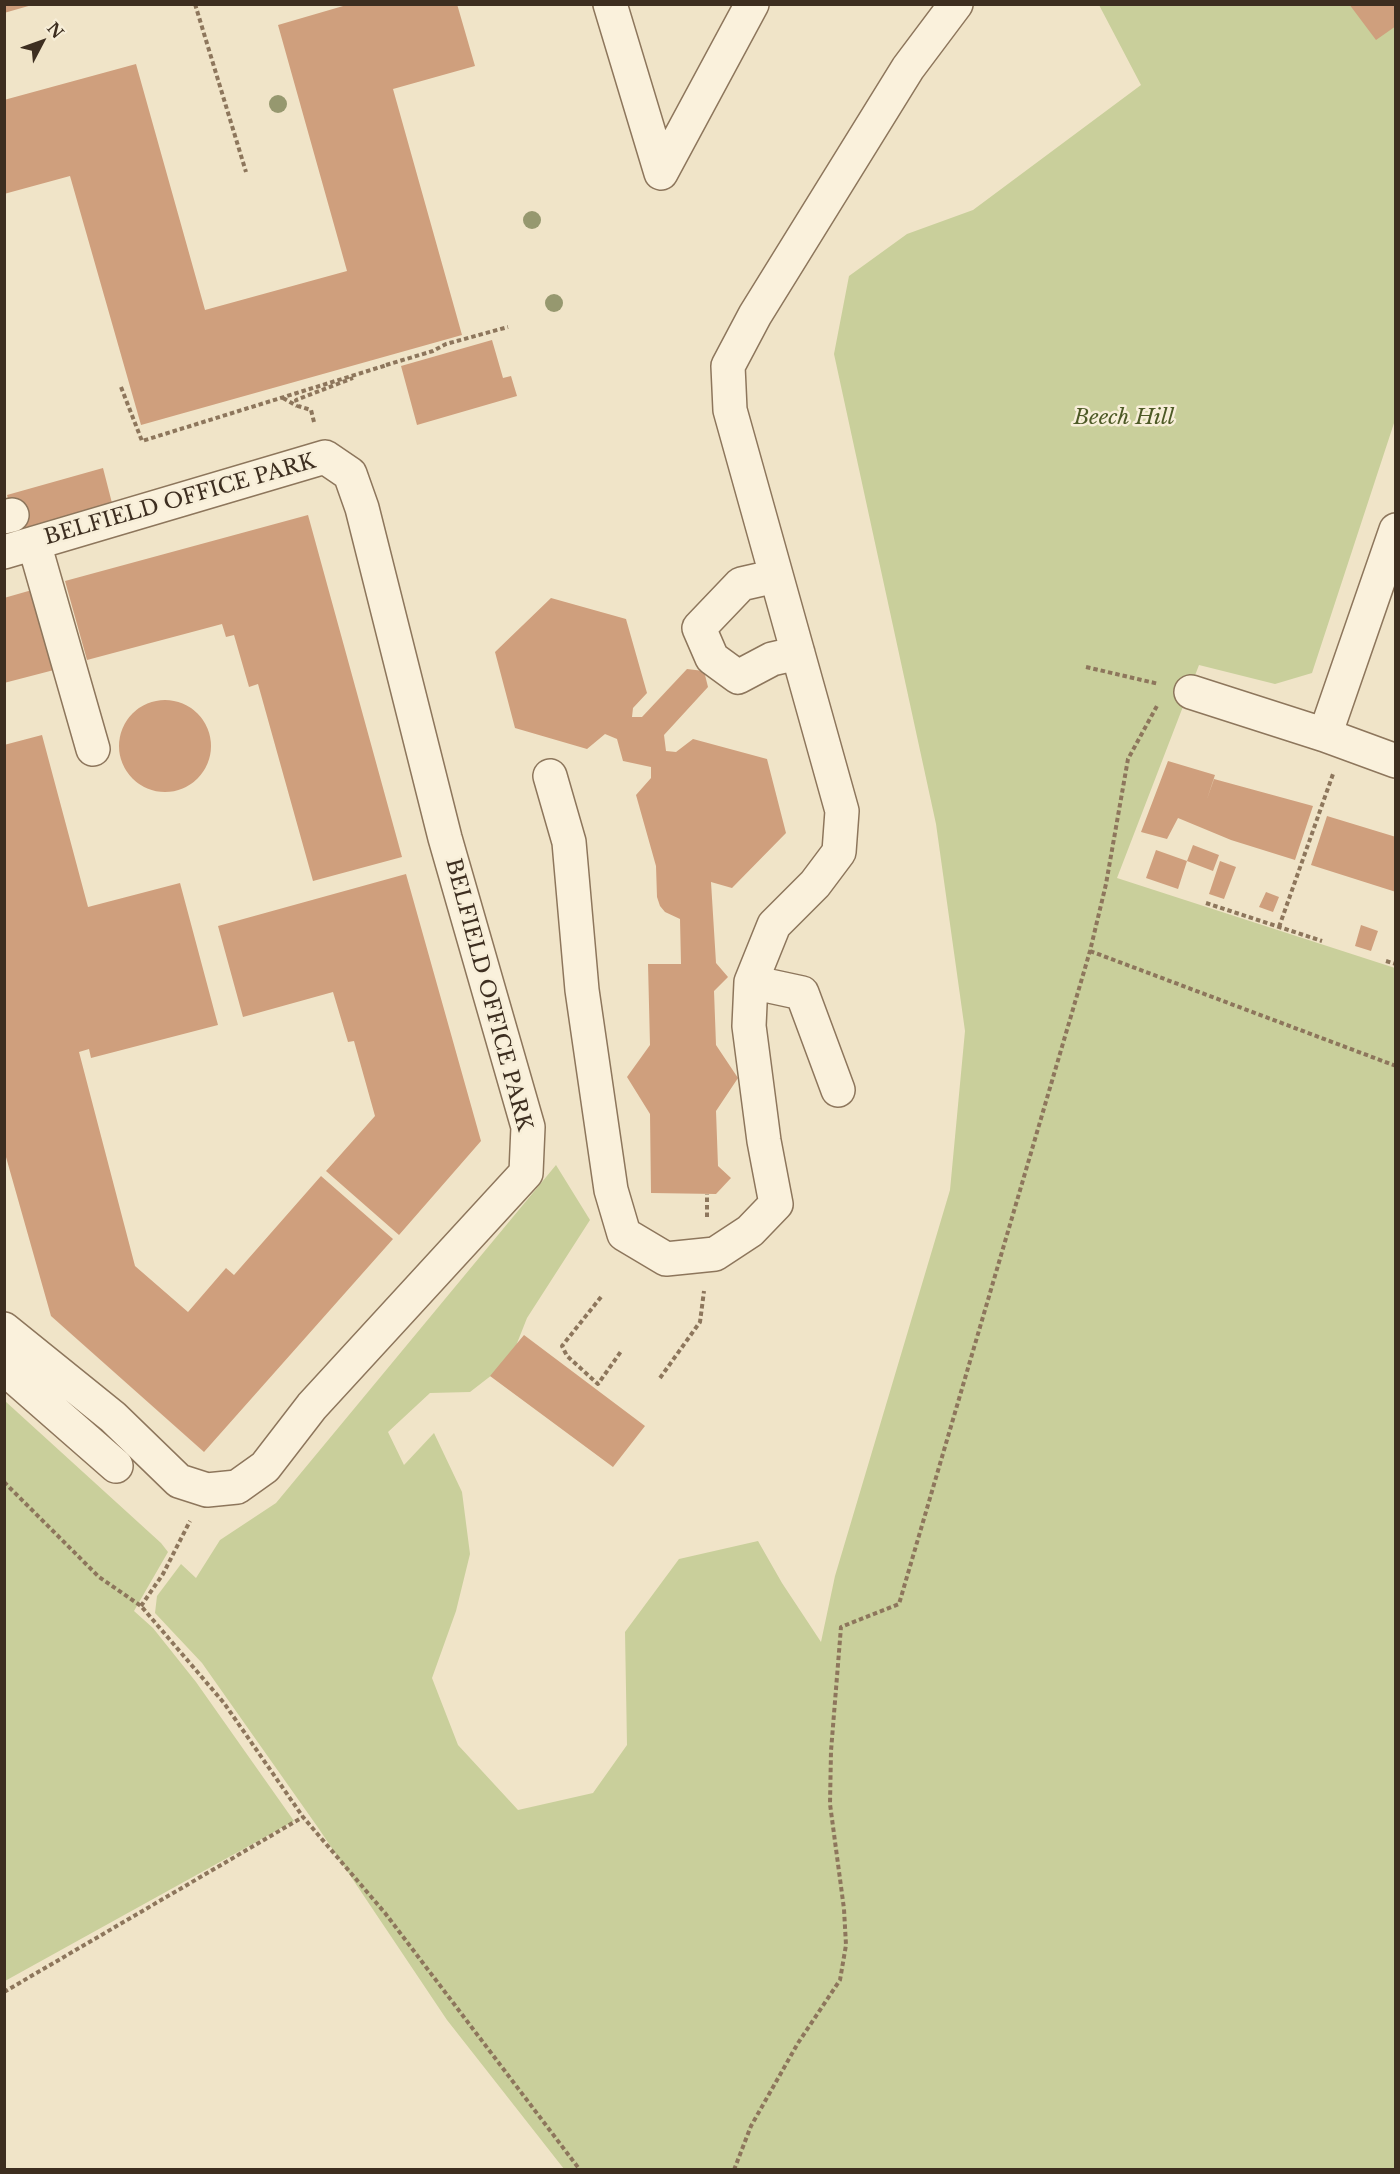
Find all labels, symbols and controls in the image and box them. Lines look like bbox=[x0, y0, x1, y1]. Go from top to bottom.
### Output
north arrow bbox=[12, 12, 72, 72]
text: N bbox=[43, 18, 68, 42]
park label: Beech Hill bbox=[1074, 405, 1174, 431]
street label: BELFIELD OFFICE PARK bbox=[41, 449, 319, 551]
street label: BELFIELD OFFICE PARK bbox=[439, 856, 537, 1134]

